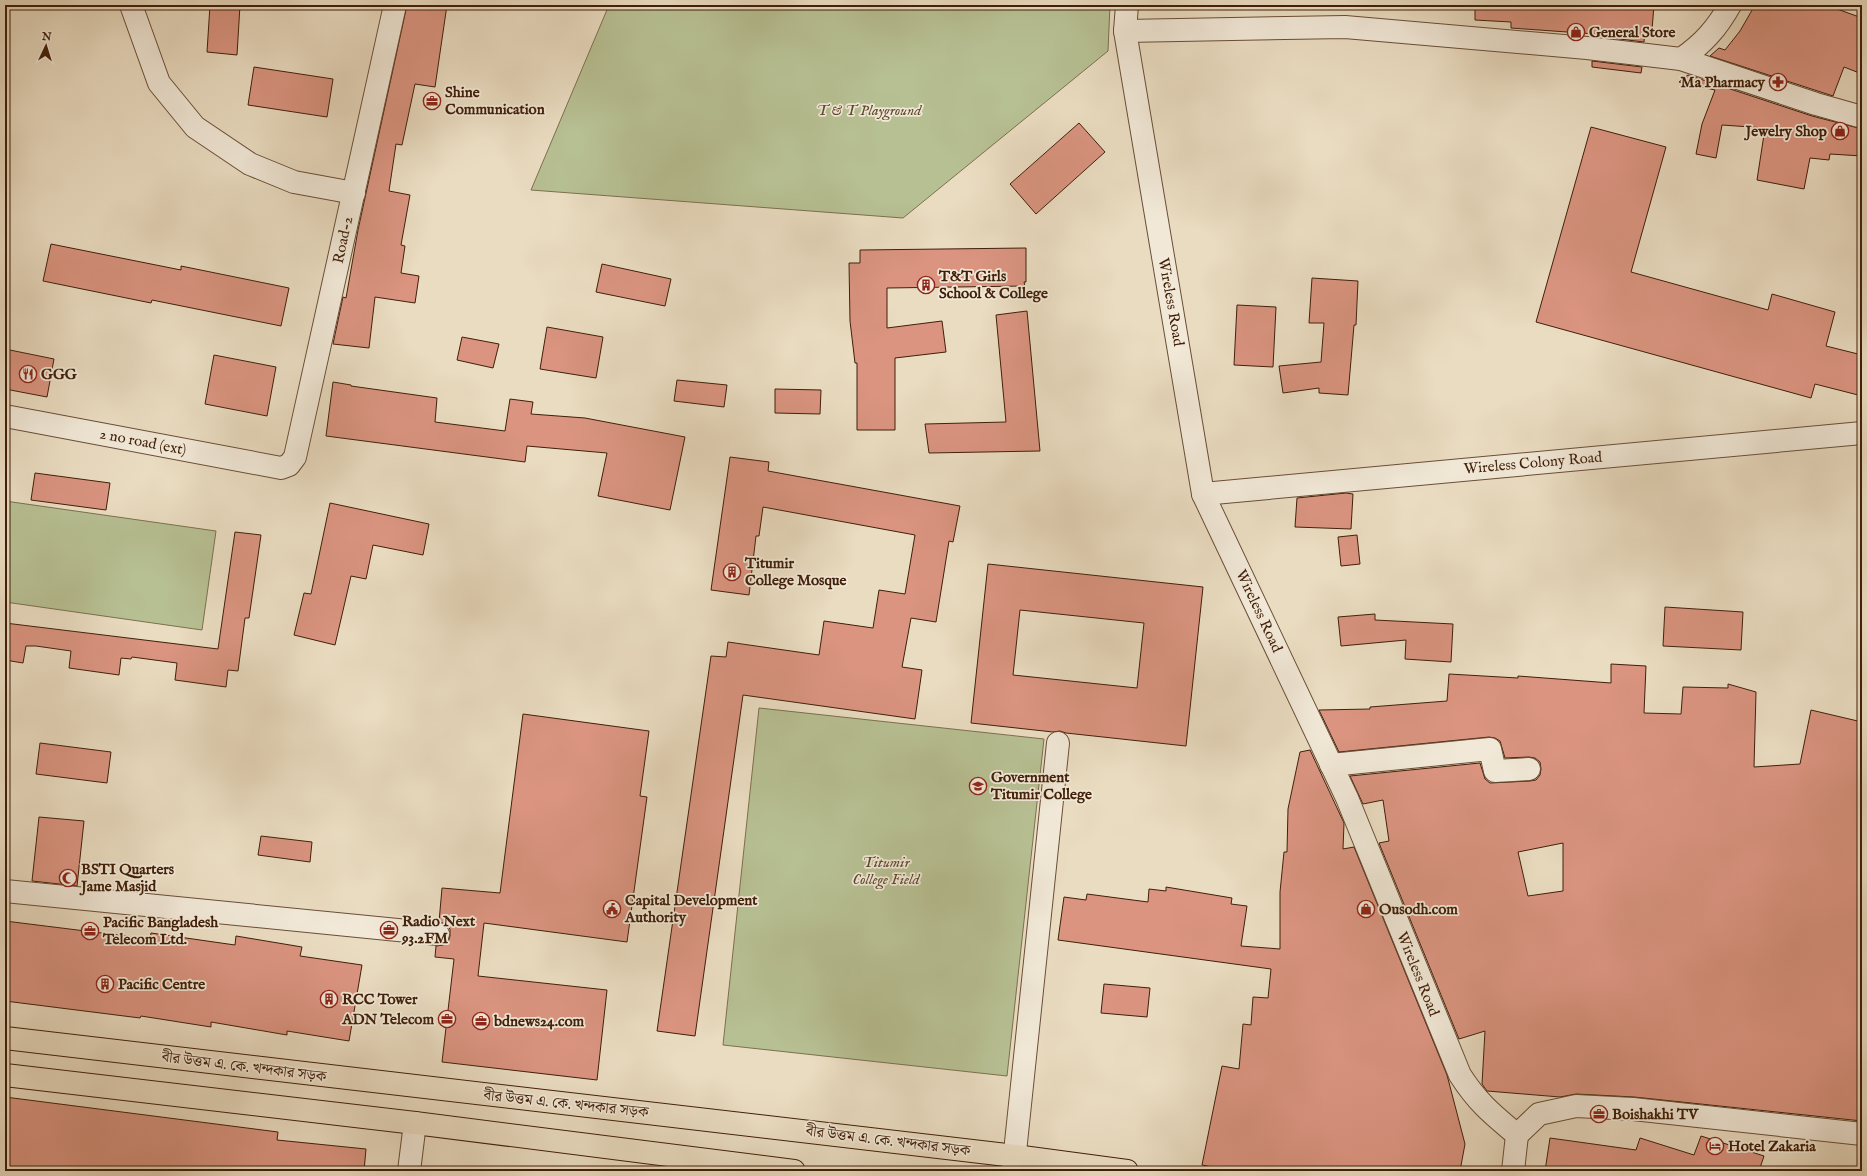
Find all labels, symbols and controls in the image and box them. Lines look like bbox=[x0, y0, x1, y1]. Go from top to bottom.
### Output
shop icon: General Store bbox=[1566, 22, 1586, 42]
place label: General Store bbox=[1589, 23, 1675, 42]
north arrow bbox=[26, 26, 66, 66]
text: N bbox=[40, 30, 52, 44]
pharmacy icon: Ma Pharmacy bbox=[1768, 72, 1788, 92]
place label: Ma Pharmacy bbox=[1681, 73, 1766, 92]
place label: Shine Communication bbox=[445, 83, 545, 119]
office icon: Shine Communication bbox=[422, 91, 442, 111]
park label: T & T Playground bbox=[817, 101, 922, 121]
shop icon: Jewelry Shop bbox=[1830, 121, 1850, 141]
place label: Jewelry Shop bbox=[1744, 122, 1827, 141]
street label: Road-2 bbox=[329, 215, 357, 265]
street label: Wireless Road bbox=[1154, 256, 1188, 349]
place label: T&T Girls School & College bbox=[938, 267, 1048, 303]
building icon: T&T Girls School & College bbox=[916, 275, 936, 295]
restaurant icon: GGG bbox=[18, 364, 38, 384]
place label: GGG bbox=[41, 365, 78, 384]
street label: 2 no road (ext) bbox=[98, 424, 188, 460]
street label: Wireless Colony Road bbox=[1463, 447, 1604, 479]
place label: Titumir College Mosque bbox=[744, 554, 847, 590]
building icon: Titumir College Mosque bbox=[722, 562, 742, 582]
street label: Wireless Road bbox=[1232, 566, 1287, 656]
place label: Government Titumir College bbox=[990, 768, 1092, 804]
school or university icon: Government Titumir College bbox=[968, 776, 988, 796]
park label: Titumir College Field bbox=[852, 853, 920, 890]
place label: BSTI Quarters Jame Masjid bbox=[79, 860, 175, 896]
mosque icon: BSTI Quarters Jame Masjid bbox=[58, 868, 78, 888]
place label: Capital Development Authority bbox=[624, 891, 758, 927]
public building icon: Capital Development Authority bbox=[602, 899, 622, 919]
shop icon: Ousodh.com bbox=[1356, 899, 1376, 919]
place label: Ousodh.com bbox=[1379, 900, 1458, 919]
place label: Radio Next 93.2FM bbox=[401, 912, 476, 948]
place label: Pacific Bangladesh Telecom Ltd. bbox=[102, 913, 219, 949]
office icon: Radio Next 93.2FM bbox=[379, 920, 399, 940]
office icon: Pacific Bangladesh Telecom Ltd. bbox=[80, 921, 100, 941]
street label: Wireless Road bbox=[1392, 929, 1444, 1020]
building icon: Pacific Centre bbox=[95, 974, 115, 994]
place label: Pacific Centre bbox=[118, 975, 205, 994]
building icon: RCC Tower bbox=[319, 989, 339, 1009]
place label: RCC Tower bbox=[342, 990, 418, 1009]
office icon: ADN Telecom bbox=[437, 1009, 457, 1029]
place label: ADN Telecom bbox=[341, 1010, 434, 1029]
office icon: bdnews24.com bbox=[471, 1011, 491, 1031]
place label: bdnews24.com bbox=[493, 1012, 584, 1031]
street label: বীর উত্তম এ. কে. খন্দকার সড়ক bbox=[160, 1047, 328, 1087]
street label: বীর উত্তম এ. কে. খন্দকার সড়ক bbox=[482, 1086, 650, 1122]
office icon: Boishakhi TV bbox=[1589, 1104, 1609, 1124]
place label: Boishakhi TV bbox=[1612, 1105, 1699, 1124]
street label: বীর উত্তম এ. কে. খন্দকার সড়ক bbox=[804, 1121, 972, 1161]
hotel icon: Hotel Zakaria bbox=[1705, 1136, 1725, 1156]
place label: Hotel Zakaria bbox=[1728, 1137, 1816, 1156]

